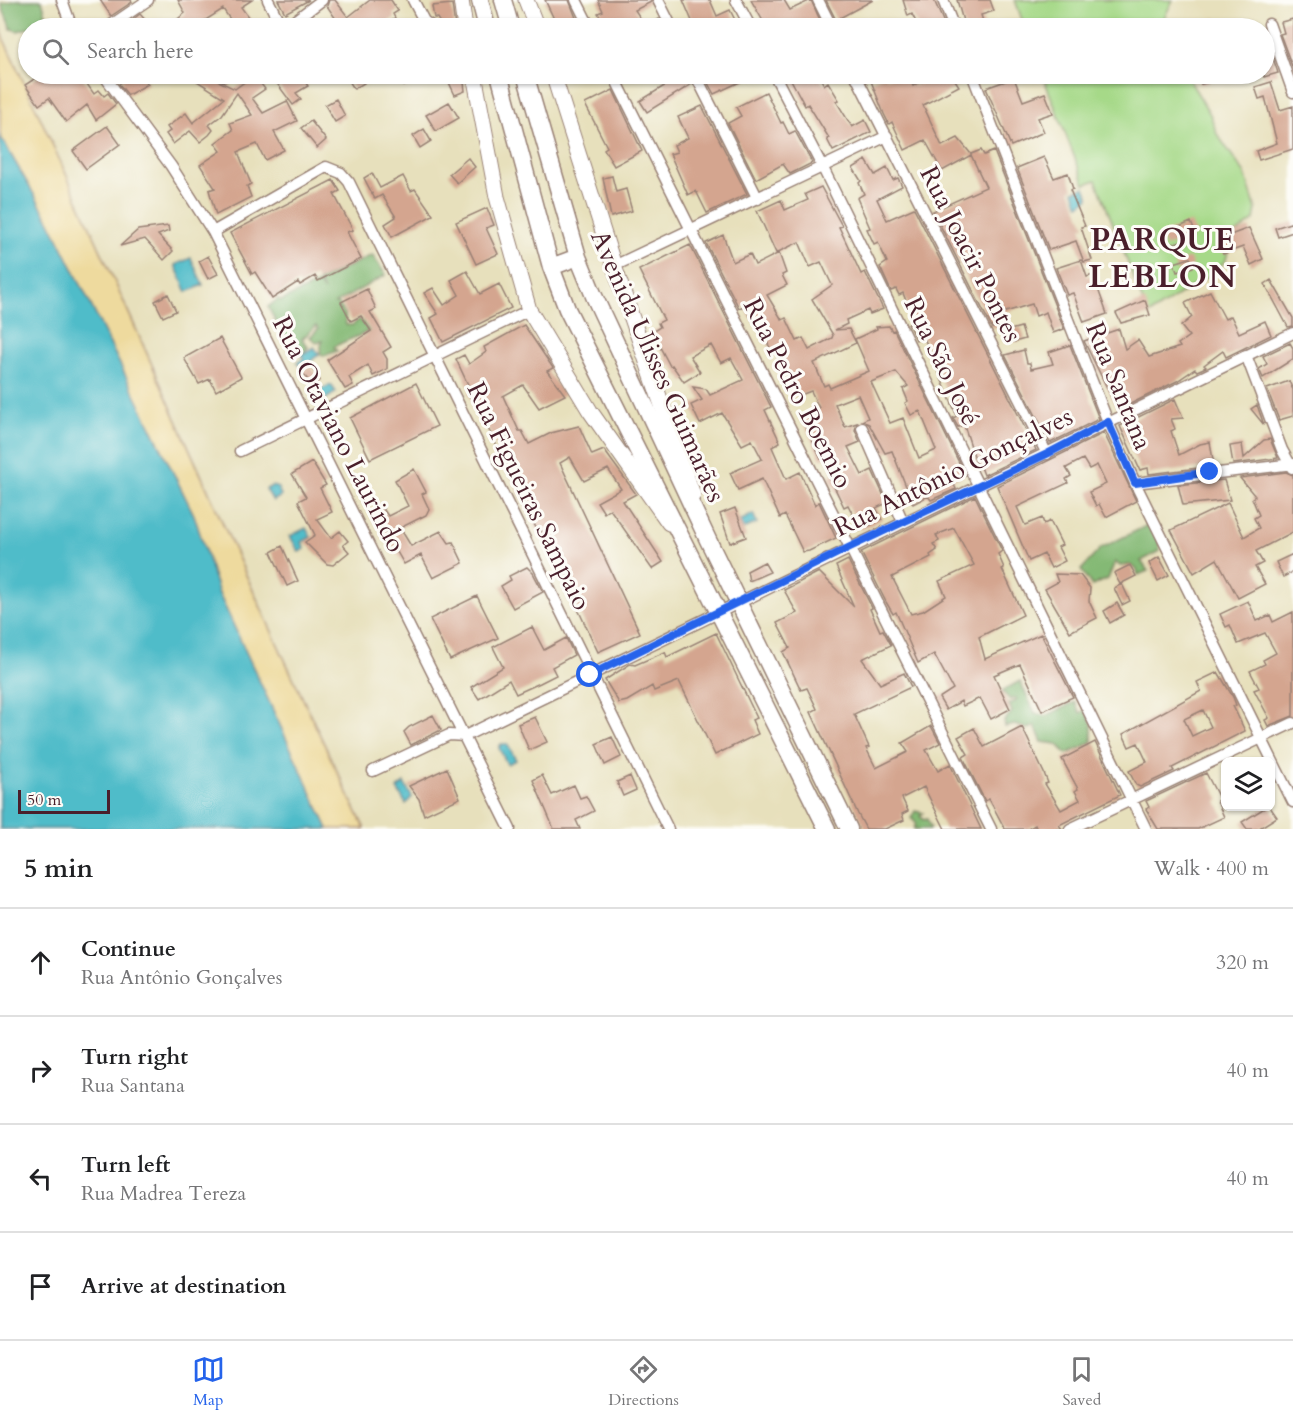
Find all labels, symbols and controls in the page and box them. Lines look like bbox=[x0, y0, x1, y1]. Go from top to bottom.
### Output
search box bbox=[18, 18, 1275, 84]
icon: search bbox=[39, 35, 72, 68]
text: Search here bbox=[87, 36, 194, 66]
street label: Rua Joacir Pontes bbox=[912, 160, 1030, 348]
district label: PARQUE LEBLON bbox=[1088, 218, 1238, 299]
street label: Avenida Ulisses Guimarães bbox=[582, 224, 734, 508]
street label: Rua São José bbox=[896, 291, 988, 431]
street label: Rua Pedro Boemio bbox=[735, 292, 861, 494]
street label: Rua Otaviano Laurindo bbox=[264, 310, 414, 558]
street label: Rua Santana bbox=[1077, 317, 1161, 455]
street label: Rua Figueiras Sampaio bbox=[459, 376, 599, 616]
street label: Rua Antônio Gonçalves bbox=[828, 399, 1078, 545]
route end bbox=[1196, 458, 1222, 484]
route start bbox=[576, 661, 602, 687]
map controls bbox=[1221, 757, 1275, 811]
button: layers bbox=[1221, 757, 1275, 811]
scale bar bbox=[18, 787, 110, 814]
text: 50 m bbox=[27, 789, 61, 811]
text: 5 min bbox=[24, 851, 93, 886]
text: Walk · 400 m bbox=[1154, 855, 1269, 882]
text: Continue bbox=[81, 934, 176, 964]
icon: ahead bbox=[24, 946, 57, 979]
text: 320 m bbox=[1216, 949, 1269, 976]
text: Rua Antônio Gonçalves bbox=[81, 964, 283, 991]
text: Turn right bbox=[81, 1042, 188, 1072]
icon: right bbox=[24, 1054, 57, 1087]
text: 40 m bbox=[1226, 1057, 1269, 1084]
text: Rua Santana bbox=[81, 1072, 185, 1099]
text: Turn left bbox=[81, 1150, 170, 1180]
icon: left bbox=[24, 1162, 57, 1195]
text: 40 m bbox=[1226, 1165, 1269, 1192]
text: Rua Madrea Tereza bbox=[81, 1180, 246, 1207]
icon: arrive bbox=[24, 1270, 57, 1303]
text: Arrive at destination bbox=[81, 1271, 286, 1301]
tab: Map bbox=[192, 1353, 225, 1411]
tab: Directions bbox=[608, 1353, 679, 1411]
tab: Saved bbox=[1062, 1353, 1101, 1411]

